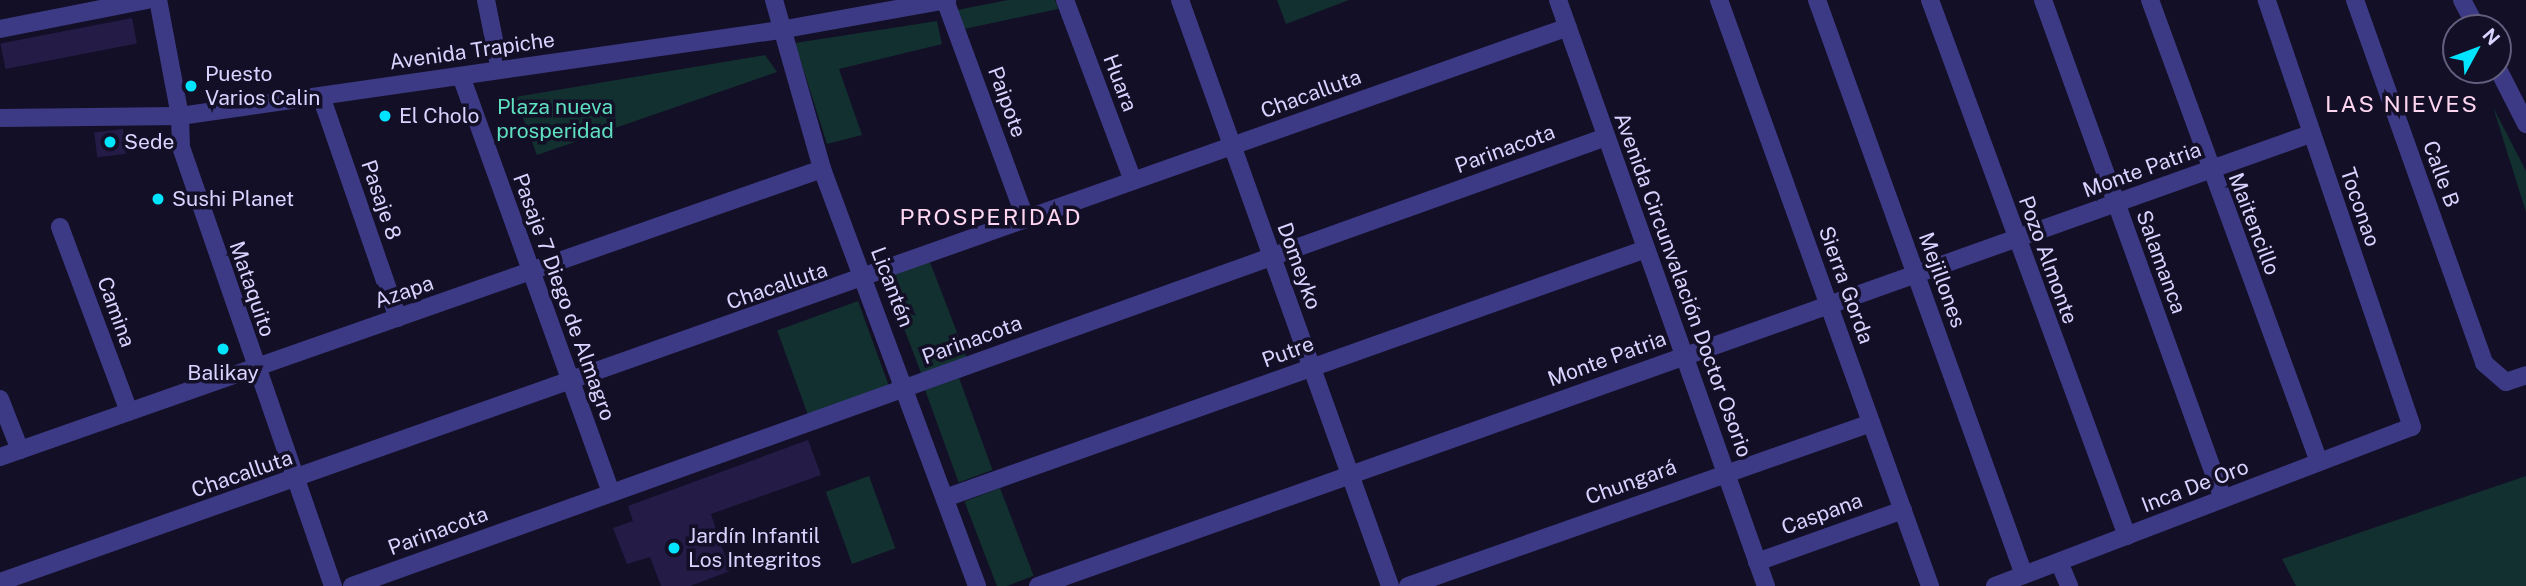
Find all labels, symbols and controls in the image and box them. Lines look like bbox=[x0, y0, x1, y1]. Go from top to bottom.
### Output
north arrow bbox=[2442, 14, 2512, 84]
text: N bbox=[2478, 24, 2505, 49]
street label: Avenida Trapiche bbox=[388, 27, 556, 75]
street label: Huara bbox=[1098, 51, 1142, 115]
place label: Puesto Varios Calin bbox=[205, 61, 320, 111]
street label: Paipote bbox=[983, 63, 1031, 141]
street label: Chacalluta bbox=[1257, 64, 1365, 124]
marker: Puesto Varios Calin bbox=[183, 78, 199, 94]
district label: LAS NIEVES bbox=[2326, 90, 2478, 118]
park label: Plaza nueva prosperidad bbox=[496, 94, 614, 144]
place label: El Cholo bbox=[399, 103, 479, 129]
marker: El Cholo bbox=[377, 108, 393, 124]
street label: Avenida Circunvalación Doctor Osorio bbox=[1609, 109, 1757, 461]
street label: Parinacota bbox=[1452, 119, 1558, 179]
place label: Sede bbox=[124, 129, 174, 155]
marker: Sede bbox=[102, 134, 118, 150]
street label: Monte Patria bbox=[2079, 137, 2205, 203]
street label: Calle B bbox=[2417, 137, 2465, 211]
street label: Pasaje 8 bbox=[356, 157, 406, 243]
street label: Toconao bbox=[2335, 164, 2385, 250]
street label: Maitencillo bbox=[2223, 169, 2285, 279]
street label: Pasaje 7 Diego de Almagro bbox=[507, 170, 621, 424]
place label: Sushi Planet bbox=[172, 186, 294, 212]
marker: Sushi Planet bbox=[150, 191, 166, 207]
street label: Pozo Almonte bbox=[2013, 193, 2083, 327]
district label: PROSPERIDAD bbox=[901, 203, 1081, 231]
street label: Salamanca bbox=[2131, 207, 2191, 317]
street label: Domeyko bbox=[1272, 219, 1326, 313]
street label: Sierra Gorda bbox=[1813, 223, 1879, 347]
street label: Mejillones bbox=[1913, 229, 1971, 331]
street label: Mataquito bbox=[224, 238, 280, 340]
street label: Licantén bbox=[865, 243, 919, 331]
street label: Chacalluta bbox=[723, 257, 831, 315]
street label: Azapa bbox=[371, 270, 437, 314]
street label: Camina bbox=[92, 273, 140, 351]
street label: Parinacota bbox=[919, 310, 1025, 370]
street label: Monte Patria bbox=[1544, 326, 1670, 392]
street label: Putre bbox=[1259, 331, 1317, 373]
marker: Balikay bbox=[215, 341, 231, 357]
place label: Balikay bbox=[187, 360, 259, 386]
street label: Chacalluta bbox=[188, 445, 296, 503]
street label: Chungará bbox=[1582, 454, 1680, 510]
street label: Inca De Oro bbox=[2138, 454, 2252, 518]
street label: Caspana bbox=[1778, 488, 1866, 540]
street label: Parinacota bbox=[385, 501, 491, 561]
place label: Jardín Infantil Los Integritos bbox=[688, 523, 821, 573]
marker: Jardín Infantil Los Integritos bbox=[666, 540, 682, 556]

